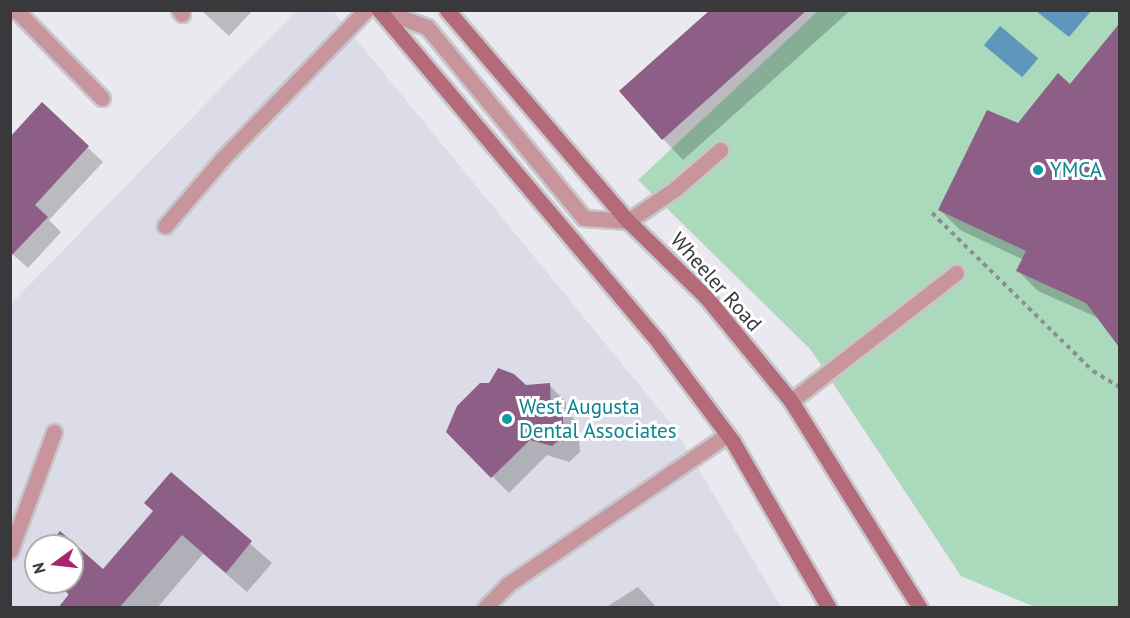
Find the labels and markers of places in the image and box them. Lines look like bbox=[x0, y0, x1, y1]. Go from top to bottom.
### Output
place label: YMCA bbox=[1050, 157, 1102, 183]
marker: YMCA bbox=[1031, 163, 1045, 177]
place label: West Augusta Dental Associates bbox=[519, 394, 677, 444]
marker: West Augusta Dental Associates bbox=[500, 412, 514, 426]

